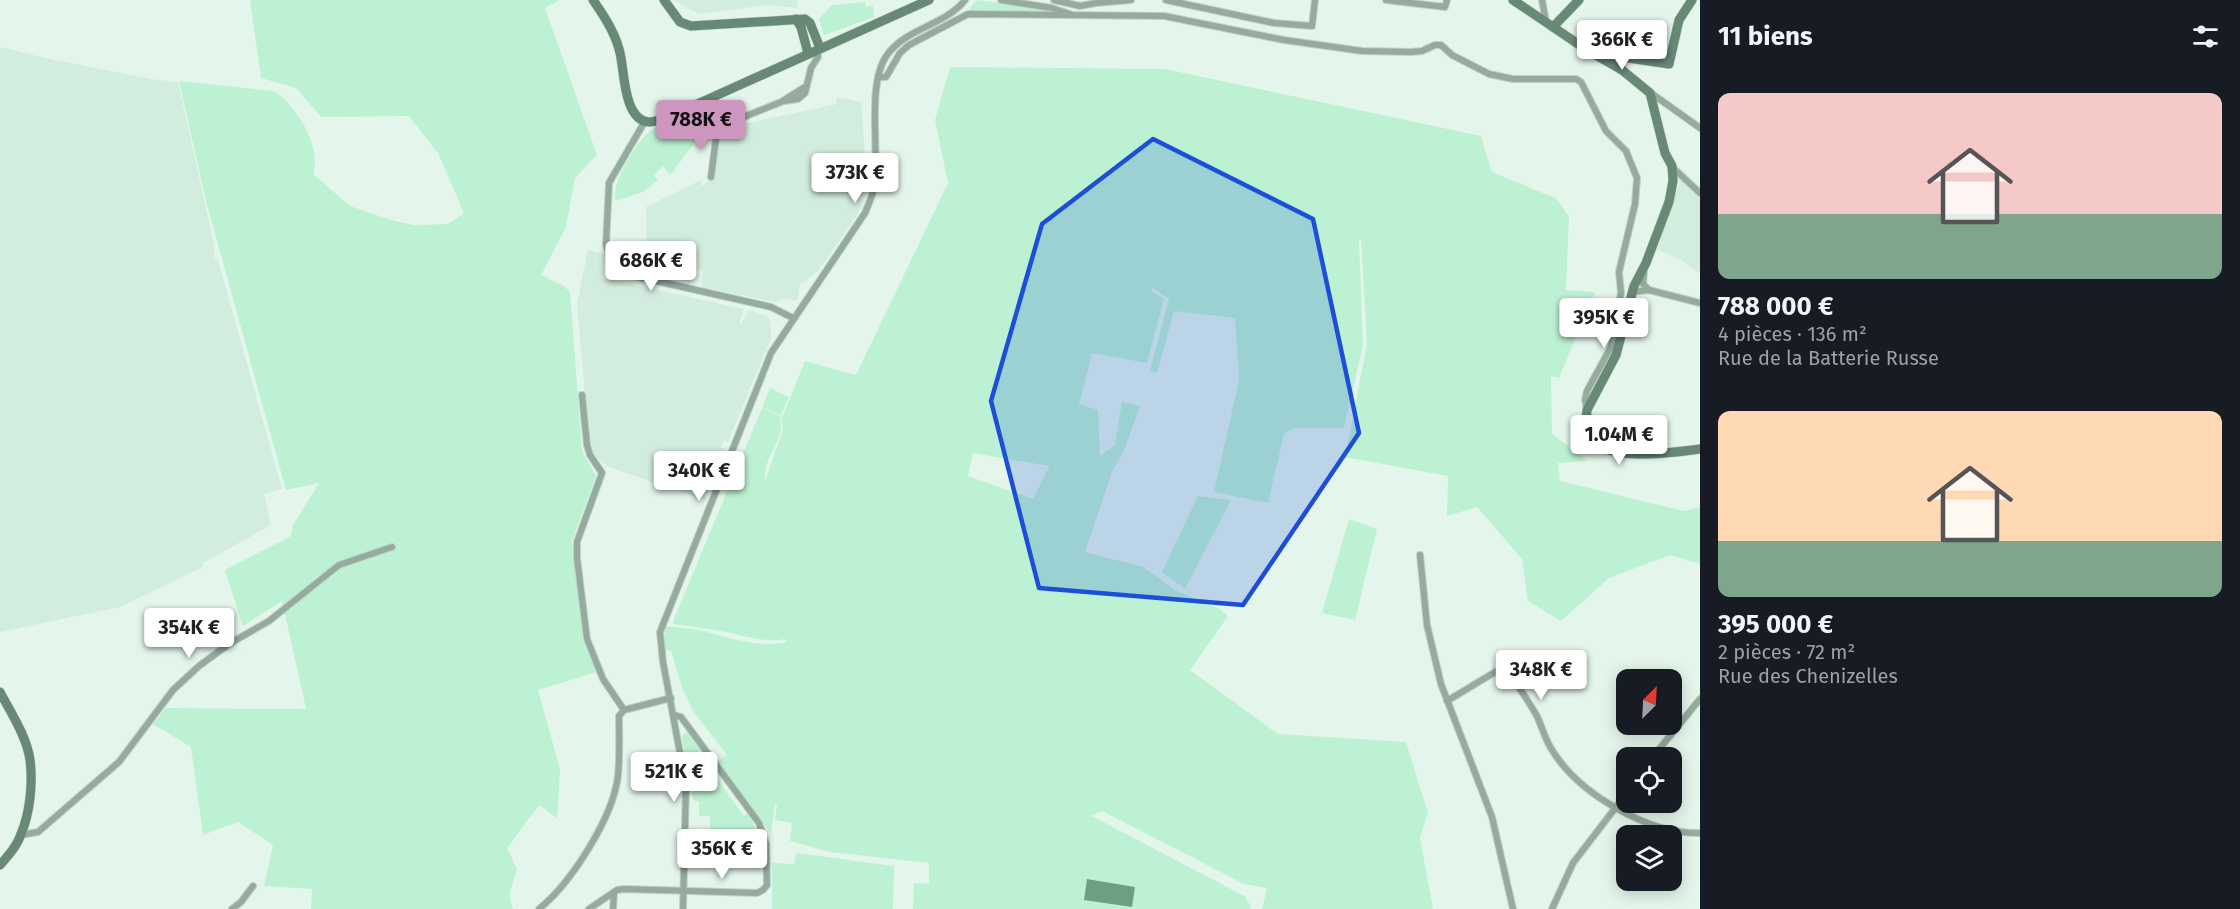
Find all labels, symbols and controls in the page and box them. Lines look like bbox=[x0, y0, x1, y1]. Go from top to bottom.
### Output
pin: 366K € bbox=[1573, 20, 1671, 71]
icon: filters bbox=[2189, 20, 2222, 53]
text: 11 biens bbox=[1718, 21, 1813, 52]
text: 366K € bbox=[1591, 27, 1653, 51]
pin: 788K € bbox=[652, 100, 750, 151]
text: 788K € bbox=[670, 107, 732, 131]
icon: home bbox=[1916, 132, 2024, 240]
pin: 373K € bbox=[806, 153, 904, 204]
text: 373K € bbox=[825, 160, 885, 184]
pin: 686K € bbox=[602, 241, 700, 292]
text: 686K € bbox=[619, 248, 683, 272]
text: 788 000 € bbox=[1718, 291, 1833, 322]
pin: 395K € bbox=[1555, 298, 1653, 349]
text: 395K € bbox=[1573, 305, 1635, 329]
text: 4 pièces · 136 m² bbox=[1718, 322, 1867, 346]
text: Rue de la Batterie Russe bbox=[1718, 346, 1939, 370]
pin: 1.04M € bbox=[1564, 415, 1674, 466]
text: 1.04M € bbox=[1584, 422, 1654, 446]
icon: home bbox=[1916, 450, 2024, 558]
pin: 340K € bbox=[650, 451, 748, 502]
text: 340K € bbox=[668, 458, 730, 482]
pin: 354K € bbox=[140, 608, 238, 659]
text: 395 000 € bbox=[1718, 609, 1833, 640]
text: 354K € bbox=[158, 615, 220, 639]
text: 2 pièces · 72 m² bbox=[1718, 640, 1855, 664]
pin: 348K € bbox=[1492, 650, 1590, 701]
text: 348K € bbox=[1510, 657, 1572, 681]
text: Rue des Chenizelles bbox=[1718, 664, 1898, 688]
north arrow bbox=[1616, 669, 1682, 735]
map controls bbox=[1616, 669, 1682, 891]
button: locate bbox=[1616, 747, 1682, 813]
pin: 521K € bbox=[625, 752, 723, 803]
text: 521K € bbox=[645, 759, 703, 783]
button: layers bbox=[1616, 825, 1682, 891]
pin: 356K € bbox=[673, 829, 771, 880]
text: 356K € bbox=[691, 836, 753, 860]

